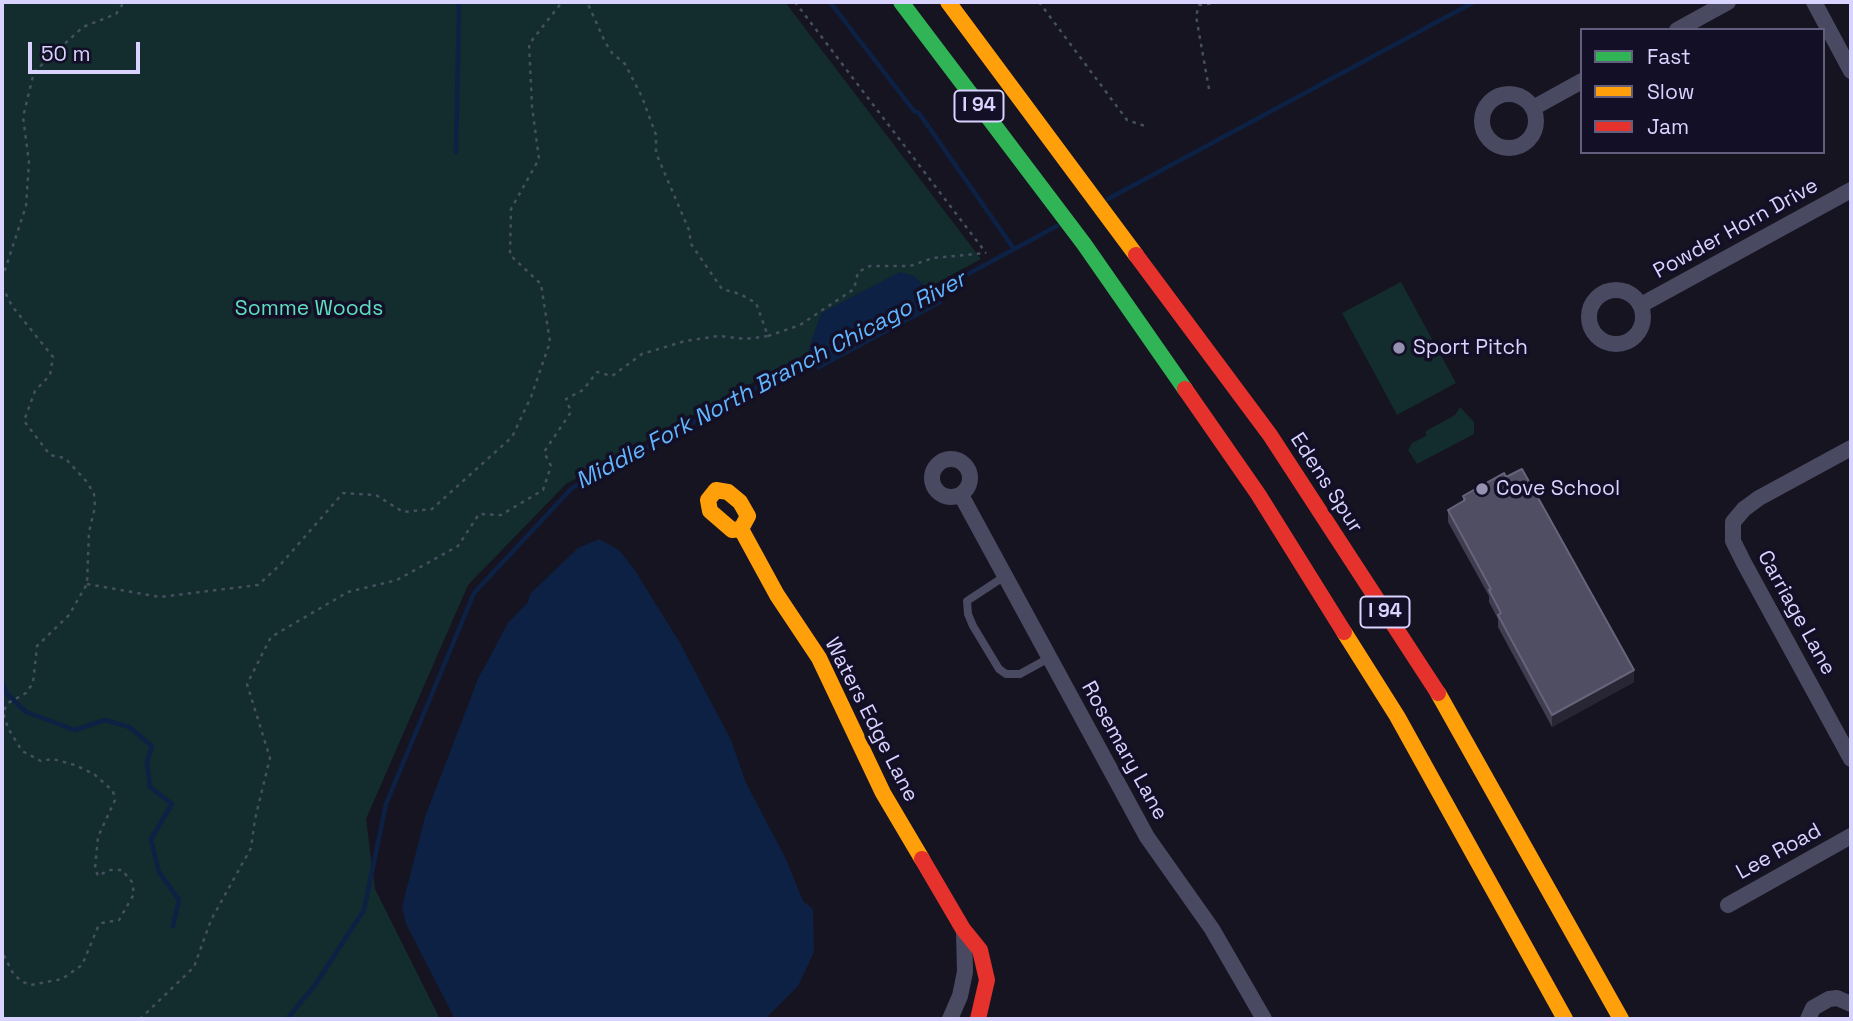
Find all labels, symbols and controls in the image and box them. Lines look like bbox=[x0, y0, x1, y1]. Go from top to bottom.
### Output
scale bar bbox=[32, 28, 144, 72]
legend bbox=[1580, 28, 1825, 154]
text: 50 m bbox=[41, 40, 91, 67]
text: Fast bbox=[1647, 43, 1691, 70]
text: Slow bbox=[1647, 78, 1695, 105]
road number: I 94 bbox=[954, 90, 1004, 122]
text: Jam bbox=[1647, 113, 1689, 140]
street label: Powder Horn Drive bbox=[1649, 173, 1823, 285]
water label: Middle Fork North Branch Chicago River bbox=[571, 266, 971, 496]
park label: Somme Woods bbox=[235, 296, 383, 322]
place label: Sport Pitch bbox=[1413, 335, 1528, 361]
marker: Sport Pitch bbox=[1391, 340, 1407, 356]
street label: Edens Spur bbox=[1284, 428, 1368, 538]
place label: Cove School bbox=[1496, 476, 1620, 502]
marker: Cove School bbox=[1474, 481, 1490, 497]
street label: Carriage Lane bbox=[1751, 546, 1841, 680]
road number: I 94 bbox=[1360, 596, 1410, 628]
street label: Waters Edge Lane bbox=[819, 634, 923, 806]
street label: Rosemary Lane bbox=[1075, 677, 1173, 825]
street label: Lee Road bbox=[1732, 818, 1826, 886]

